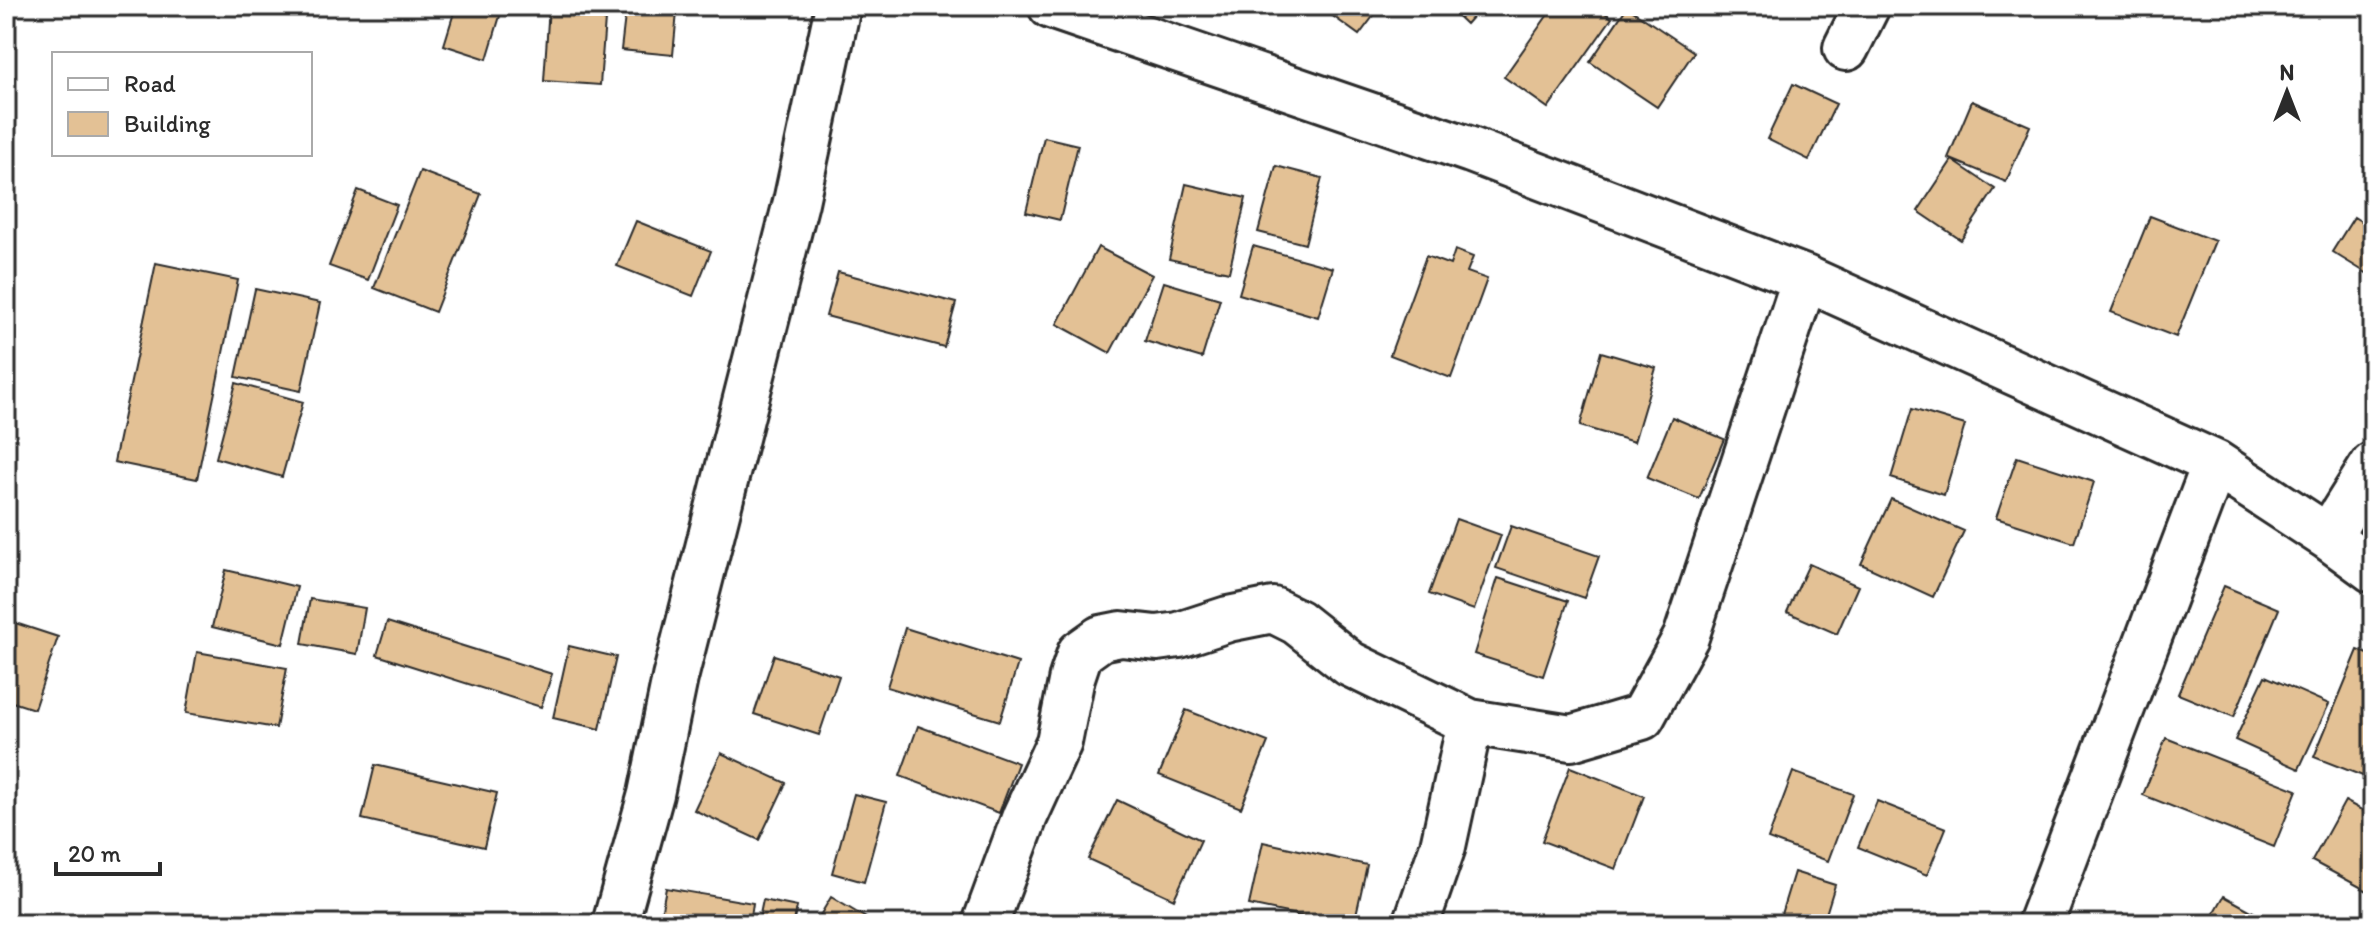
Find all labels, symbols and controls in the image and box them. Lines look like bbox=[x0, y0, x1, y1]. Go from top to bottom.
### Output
legend bbox=[52, 52, 312, 156]
north arrow bbox=[2247, 52, 2327, 132]
text: N bbox=[2280, 59, 2294, 86]
text: Road bbox=[124, 69, 176, 98]
text: Building bbox=[124, 109, 211, 138]
scale bar bbox=[56, 826, 160, 876]
text: 20 m bbox=[68, 839, 121, 868]

